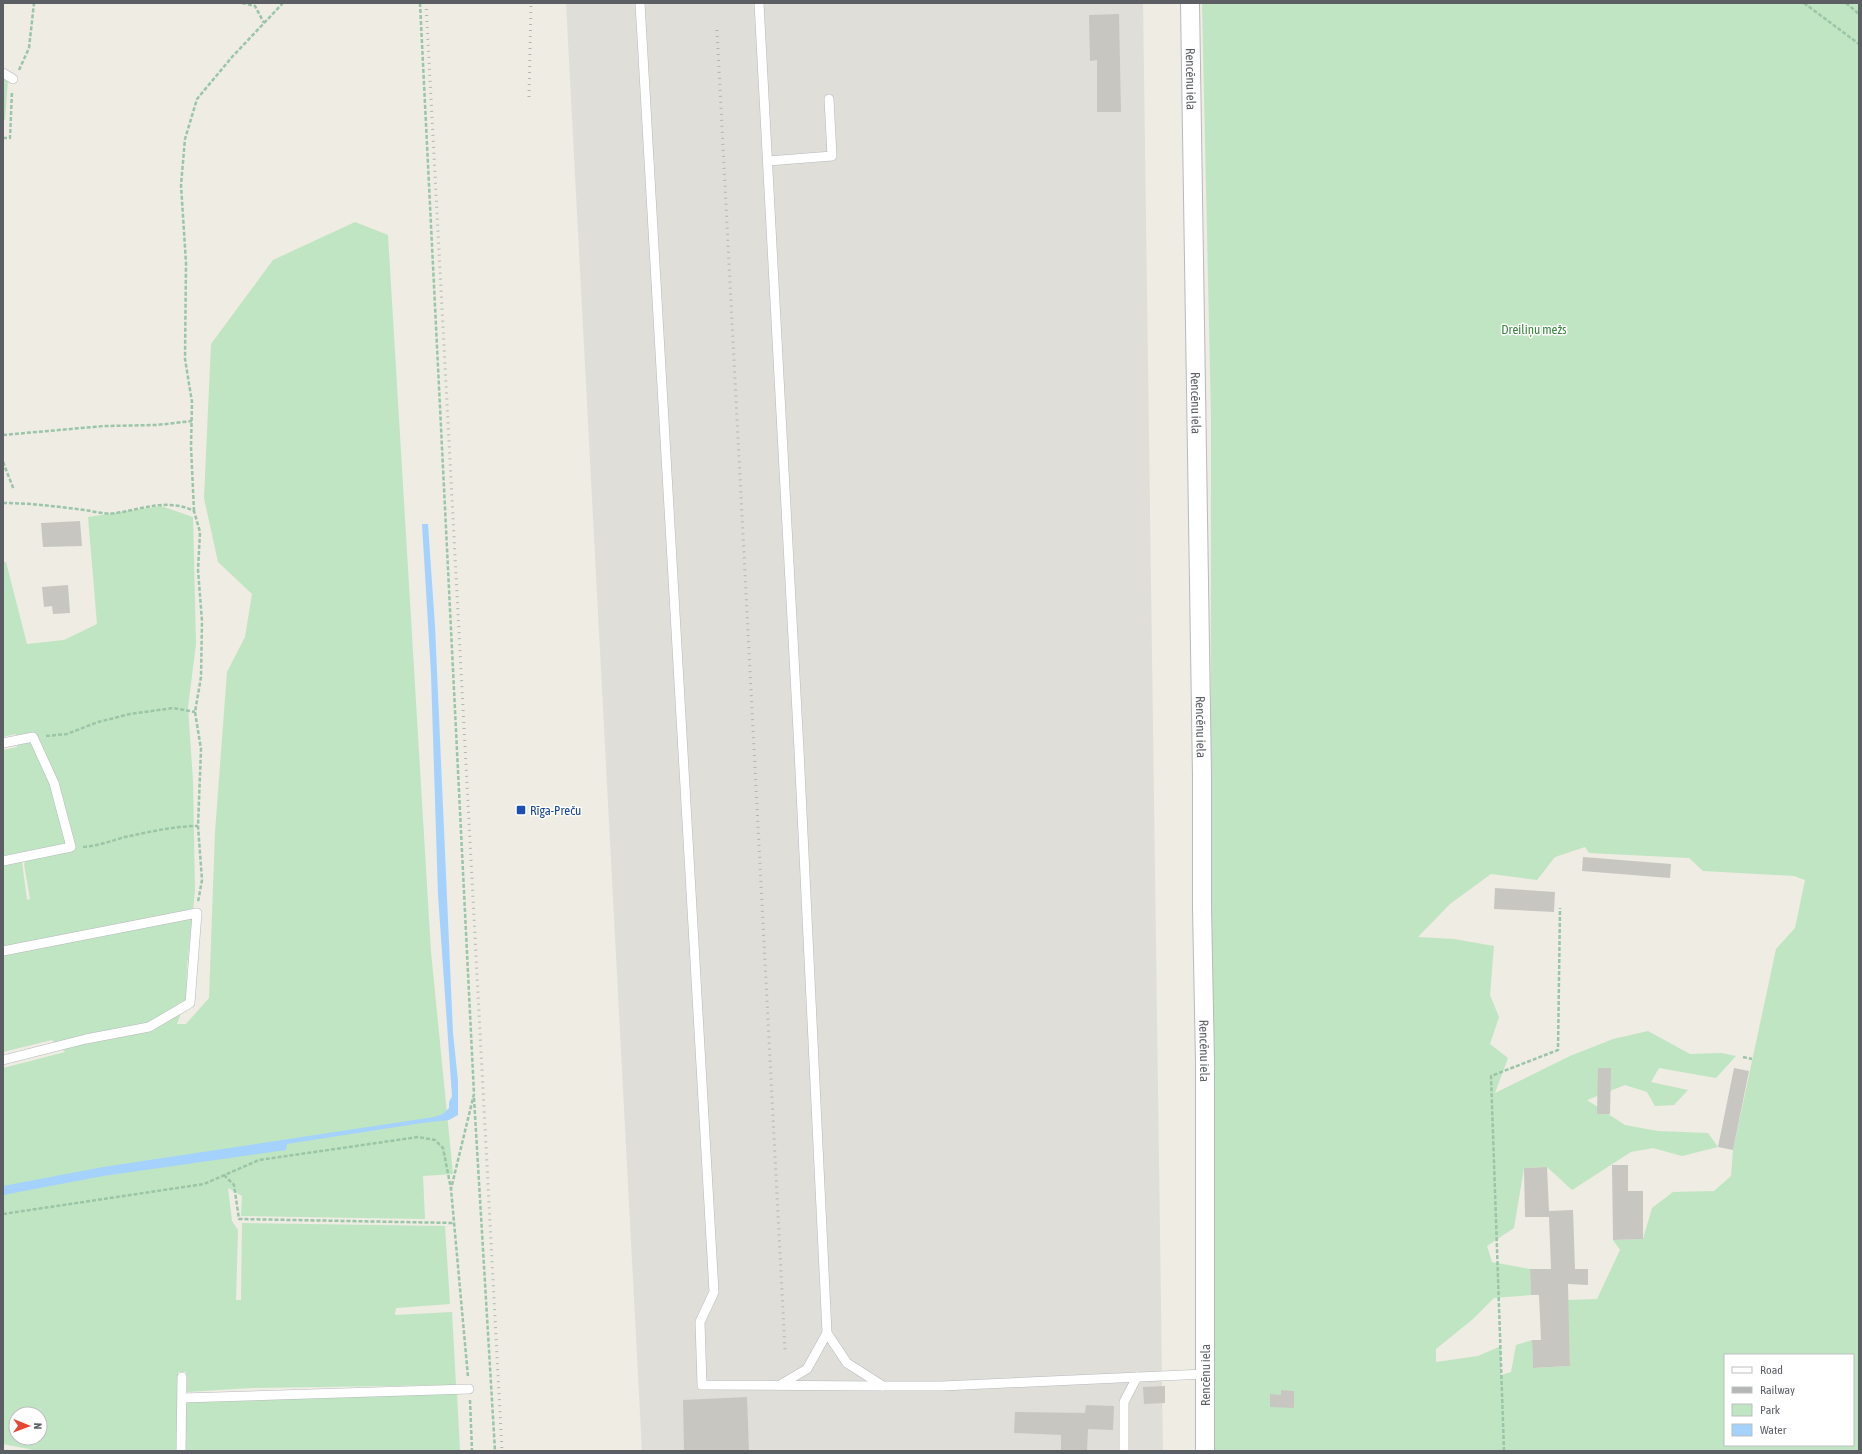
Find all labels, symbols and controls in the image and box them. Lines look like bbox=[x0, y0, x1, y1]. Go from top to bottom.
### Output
street label: Rencēnu iela bbox=[1183, 48, 1199, 110]
park label: Dreiliņu mežs bbox=[1501, 322, 1567, 337]
street label: Rencēnu iela bbox=[1188, 372, 1204, 434]
street label: Rencēnu iela bbox=[1193, 696, 1209, 758]
place label: Rīga-Preču bbox=[530, 803, 581, 818]
marker: Rīga-Preču bbox=[515, 804, 527, 816]
street label: Rencēnu iela bbox=[1196, 1020, 1212, 1082]
street label: Rencēnu iela bbox=[1198, 1344, 1213, 1406]
legend bbox=[1724, 1354, 1854, 1446]
text: Road bbox=[1760, 1363, 1783, 1377]
text: Railway bbox=[1760, 1383, 1795, 1397]
text: Park bbox=[1760, 1403, 1781, 1417]
north arrow bbox=[8, 1406, 48, 1446]
text: N bbox=[32, 1423, 44, 1430]
text: Water bbox=[1760, 1423, 1787, 1437]

